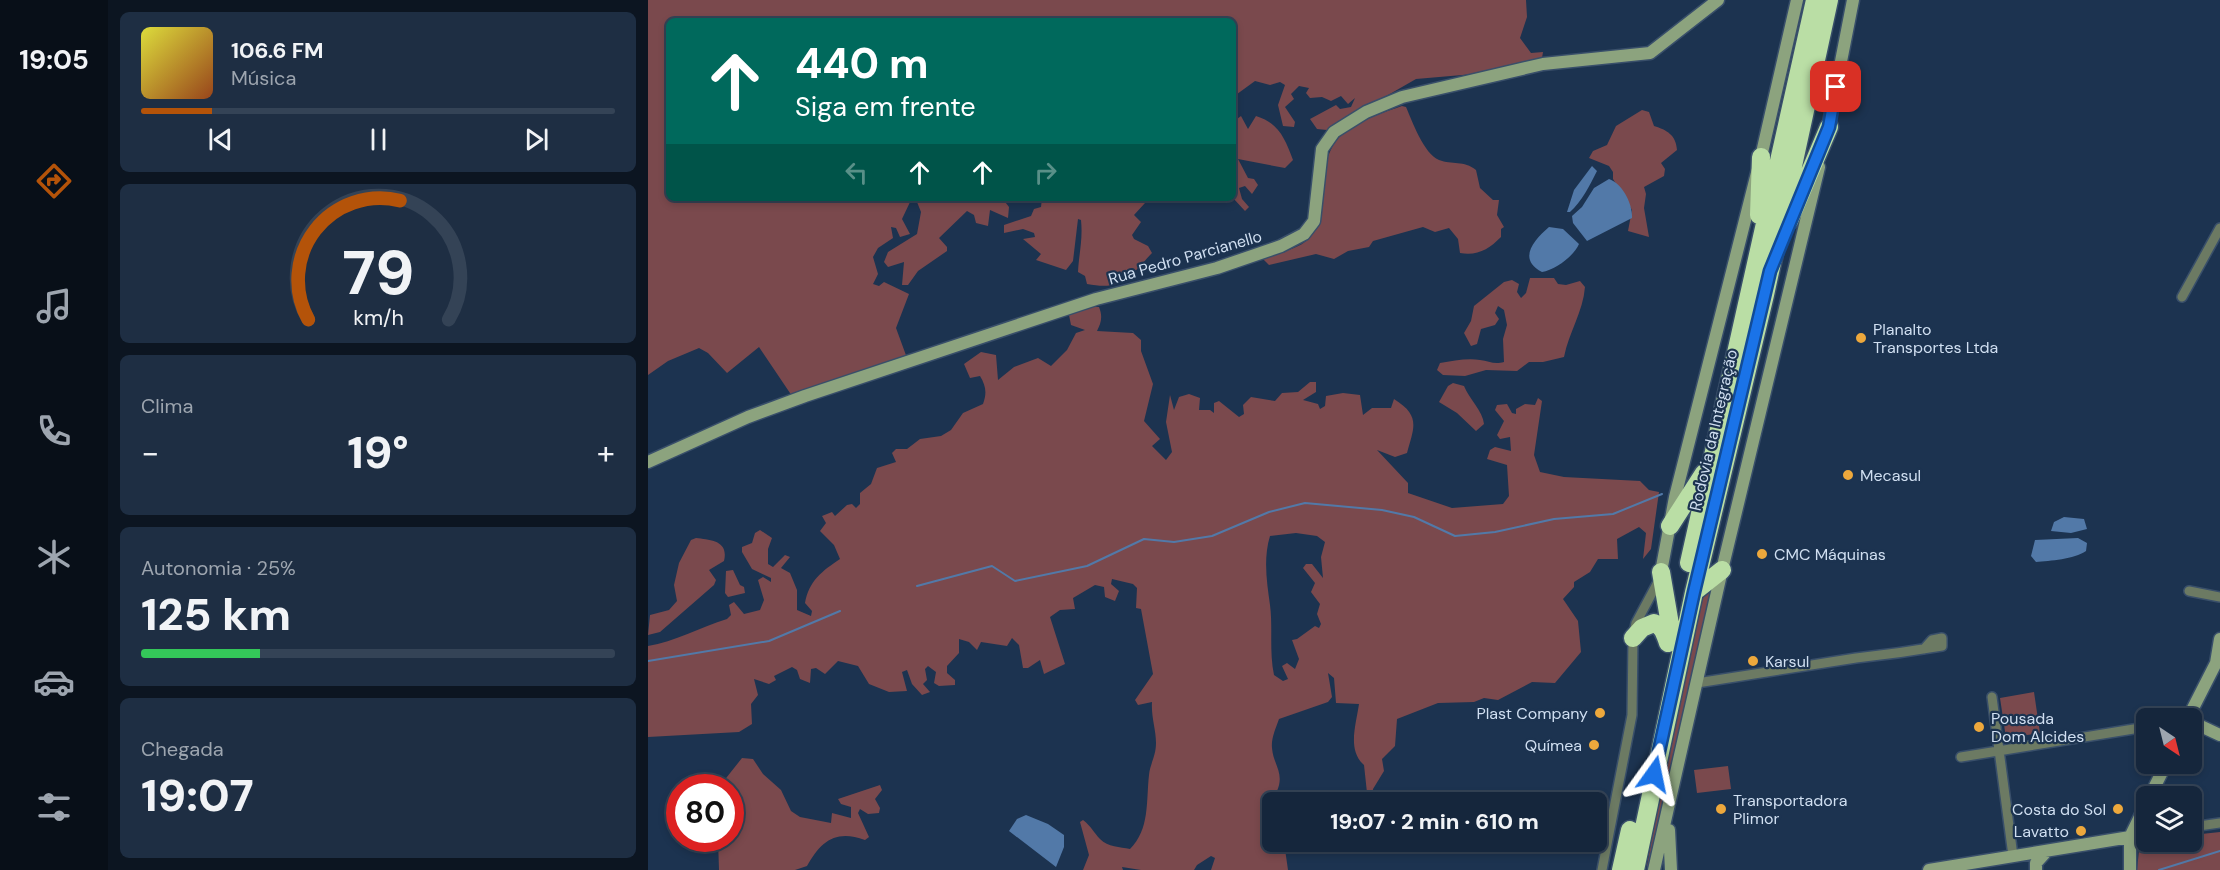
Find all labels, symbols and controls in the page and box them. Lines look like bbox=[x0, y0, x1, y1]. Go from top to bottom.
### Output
text: 106.6 FM bbox=[231, 36, 323, 65]
text: 440 m bbox=[795, 36, 929, 91]
text: 19:05 bbox=[19, 42, 89, 77]
icon: ahead bbox=[696, 42, 774, 120]
pin bbox=[1810, 61, 1861, 112]
text: Música bbox=[231, 65, 296, 91]
icon: arrive bbox=[1819, 70, 1852, 103]
text: Siga em frente bbox=[795, 89, 976, 124]
icon: previous bbox=[204, 123, 237, 156]
icon: pause bbox=[362, 123, 395, 156]
icon: next bbox=[520, 123, 553, 156]
icon: left bbox=[840, 156, 873, 189]
icon: ahead bbox=[903, 156, 936, 189]
icon: ahead bbox=[966, 156, 999, 189]
icon: right bbox=[1029, 156, 1062, 189]
icon: directions bbox=[33, 160, 75, 202]
street label: Rua Pedro Parcianello bbox=[1106, 226, 1264, 289]
text: 79 bbox=[342, 233, 414, 314]
icon: music bbox=[33, 285, 75, 327]
text: km/h bbox=[353, 305, 403, 333]
place label: Planalto Transportes Ltda bbox=[1873, 319, 1998, 358]
marker: Planalto Transportes Ltda bbox=[1854, 331, 1868, 345]
street label: Rodovia da Integração bbox=[1685, 347, 1742, 513]
text: Clima bbox=[141, 393, 193, 419]
icon: phone bbox=[33, 410, 75, 452]
text: 19° bbox=[347, 423, 409, 482]
text: − bbox=[141, 431, 159, 474]
text: + bbox=[597, 431, 615, 474]
place label: Mecasul bbox=[1860, 465, 1921, 486]
marker: Mecasul bbox=[1841, 468, 1855, 482]
icon: climate bbox=[33, 536, 75, 578]
place label: CMC Máquinas bbox=[1774, 544, 1886, 565]
marker: CMC Máquinas bbox=[1755, 547, 1769, 561]
text: Autonomia · 25% bbox=[141, 555, 296, 581]
text: 125 km bbox=[141, 585, 291, 644]
place label: Karsul bbox=[1765, 651, 1809, 672]
marker: Karsul bbox=[1746, 654, 1760, 668]
icon: car bbox=[33, 661, 75, 703]
place label: Plast Company bbox=[1476, 703, 1588, 724]
marker: Plast Company bbox=[1593, 706, 1607, 720]
place label: Pousada Dom Alcides bbox=[1991, 708, 2084, 747]
north arrow bbox=[2136, 708, 2202, 774]
map controls bbox=[2136, 708, 2202, 852]
marker: Pousada Dom Alcides bbox=[1972, 720, 1986, 734]
place label: Químea bbox=[1525, 735, 1582, 756]
text: Chegada bbox=[141, 736, 224, 762]
marker: Químea bbox=[1587, 738, 1601, 752]
position arrow bbox=[1622, 742, 1686, 806]
text: 19:07 bbox=[141, 766, 254, 825]
speed limit sign: 80 bbox=[666, 774, 744, 852]
icon: filters bbox=[33, 786, 75, 828]
button: layers bbox=[2136, 786, 2202, 852]
place label: Transportadora Plimor bbox=[1733, 790, 1847, 829]
place label: Costa do Sol bbox=[2012, 799, 2106, 820]
marker: Transportadora Plimor bbox=[1714, 802, 1728, 816]
marker: Costa do Sol bbox=[2111, 802, 2125, 816]
text: 19:07 · 2 min · 610 m bbox=[1330, 807, 1539, 836]
place label: Lavatto bbox=[2014, 821, 2069, 842]
marker: Lavatto bbox=[2074, 824, 2088, 838]

